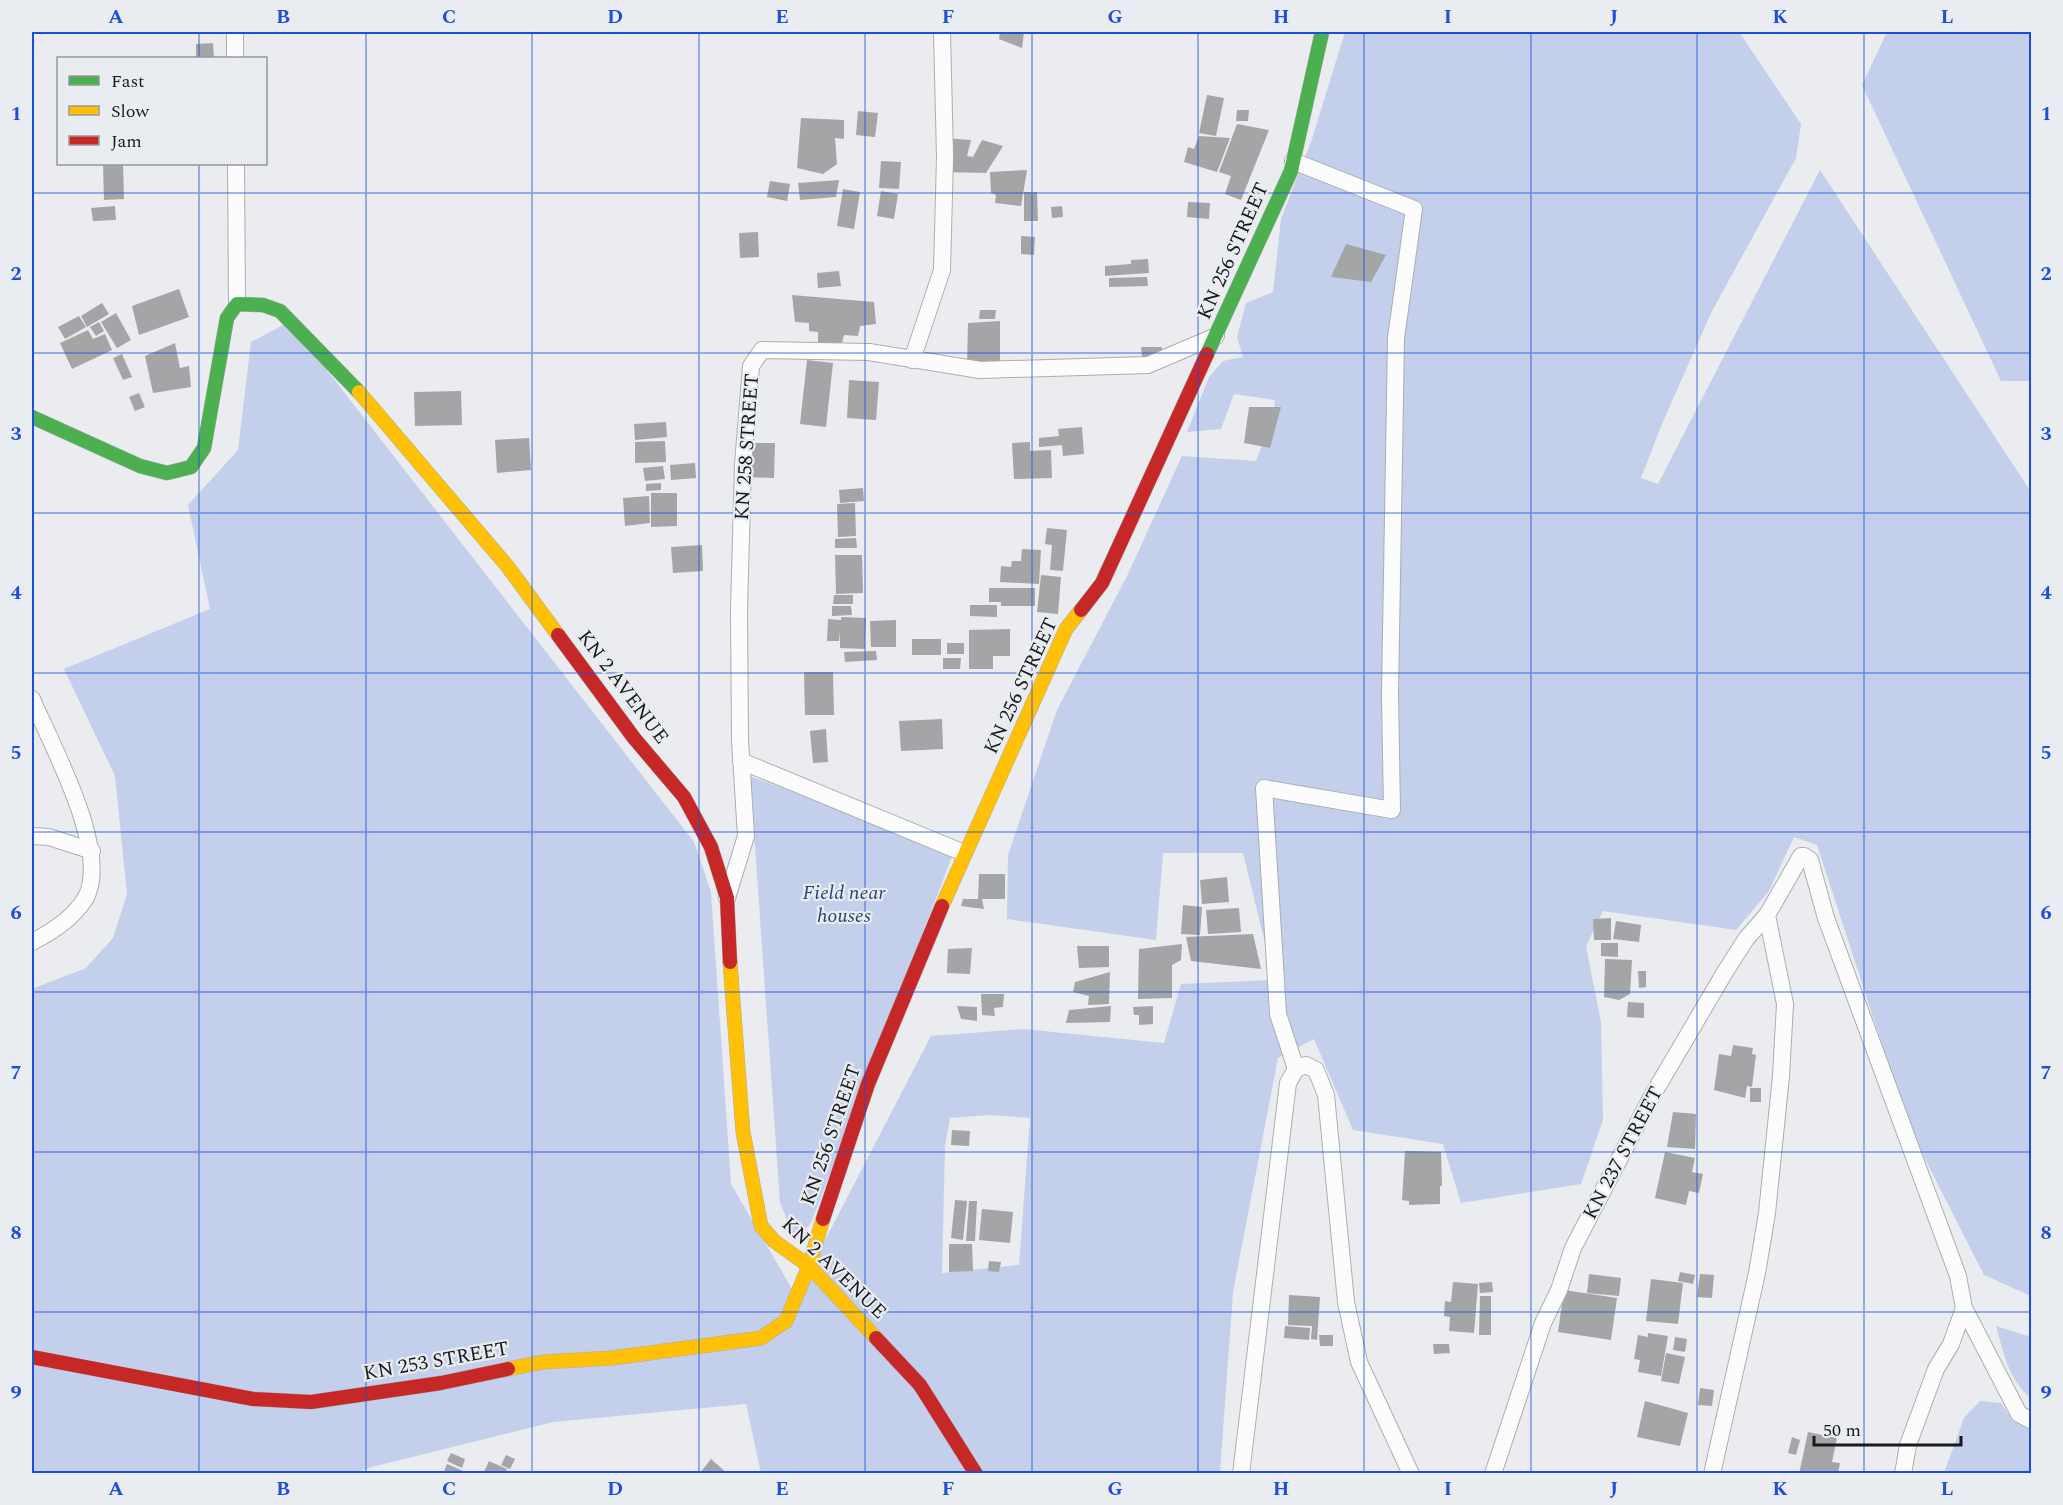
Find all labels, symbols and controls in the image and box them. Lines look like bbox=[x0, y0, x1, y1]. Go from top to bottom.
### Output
text: A bbox=[108, 2, 124, 32]
text: B bbox=[276, 2, 290, 32]
text: C bbox=[442, 2, 456, 32]
text: D bbox=[607, 2, 623, 32]
text: E bbox=[775, 2, 789, 32]
text: F bbox=[942, 2, 954, 32]
text: G bbox=[1107, 2, 1123, 32]
text: H bbox=[1273, 2, 1289, 32]
text: I bbox=[1444, 2, 1452, 32]
text: J bbox=[1610, 2, 1618, 32]
text: K bbox=[1772, 2, 1788, 32]
text: L bbox=[1941, 2, 1953, 32]
legend bbox=[57, 57, 267, 165]
text: Fast bbox=[111, 68, 144, 95]
text: Slow bbox=[111, 98, 150, 125]
text: 1 bbox=[10, 99, 22, 129]
text: 1 bbox=[2040, 99, 2052, 129]
text: Jam bbox=[111, 128, 142, 155]
street label: KN 256 STREET bbox=[1189, 178, 1277, 324]
text: 2 bbox=[10, 259, 22, 289]
text: 2 bbox=[2040, 259, 2052, 289]
street label: KN 258 STREET bbox=[727, 373, 767, 521]
text: 3 bbox=[10, 419, 22, 449]
text: 3 bbox=[2040, 419, 2052, 449]
text: 4 bbox=[10, 578, 22, 608]
text: 4 bbox=[2040, 578, 2052, 608]
street label: KN 256 STREET bbox=[976, 613, 1066, 759]
street label: KN 2 AVENUE bbox=[570, 624, 676, 750]
text: 5 bbox=[10, 738, 22, 768]
text: 5 bbox=[2040, 738, 2052, 768]
park label: Field near houses bbox=[803, 878, 886, 931]
text: 6 bbox=[10, 898, 22, 928]
text: 6 bbox=[2040, 898, 2052, 928]
text: 7 bbox=[10, 1058, 22, 1088]
text: 7 bbox=[2040, 1058, 2052, 1088]
street label: KN 256 STREET bbox=[793, 1061, 869, 1209]
street label: KN 237 STREET bbox=[1575, 1081, 1671, 1225]
street label: KN 2 AVENUE bbox=[775, 1210, 893, 1326]
text: 8 bbox=[10, 1218, 22, 1248]
text: 8 bbox=[2040, 1218, 2052, 1248]
street label: KN 253 STREET bbox=[361, 1333, 511, 1389]
text: 9 bbox=[10, 1378, 22, 1408]
text: 9 bbox=[2040, 1378, 2052, 1408]
scale bar bbox=[1814, 1409, 1961, 1447]
text: 50 m bbox=[1823, 1417, 1861, 1444]
text: A bbox=[108, 1474, 124, 1504]
text: B bbox=[276, 1474, 290, 1504]
text: C bbox=[442, 1474, 456, 1504]
text: D bbox=[607, 1474, 623, 1504]
text: E bbox=[775, 1474, 789, 1504]
text: F bbox=[942, 1474, 954, 1504]
text: G bbox=[1107, 1474, 1123, 1504]
text: H bbox=[1273, 1474, 1289, 1504]
text: I bbox=[1444, 1474, 1452, 1504]
text: J bbox=[1610, 1474, 1618, 1504]
text: K bbox=[1772, 1474, 1788, 1504]
text: L bbox=[1941, 1474, 1953, 1504]

